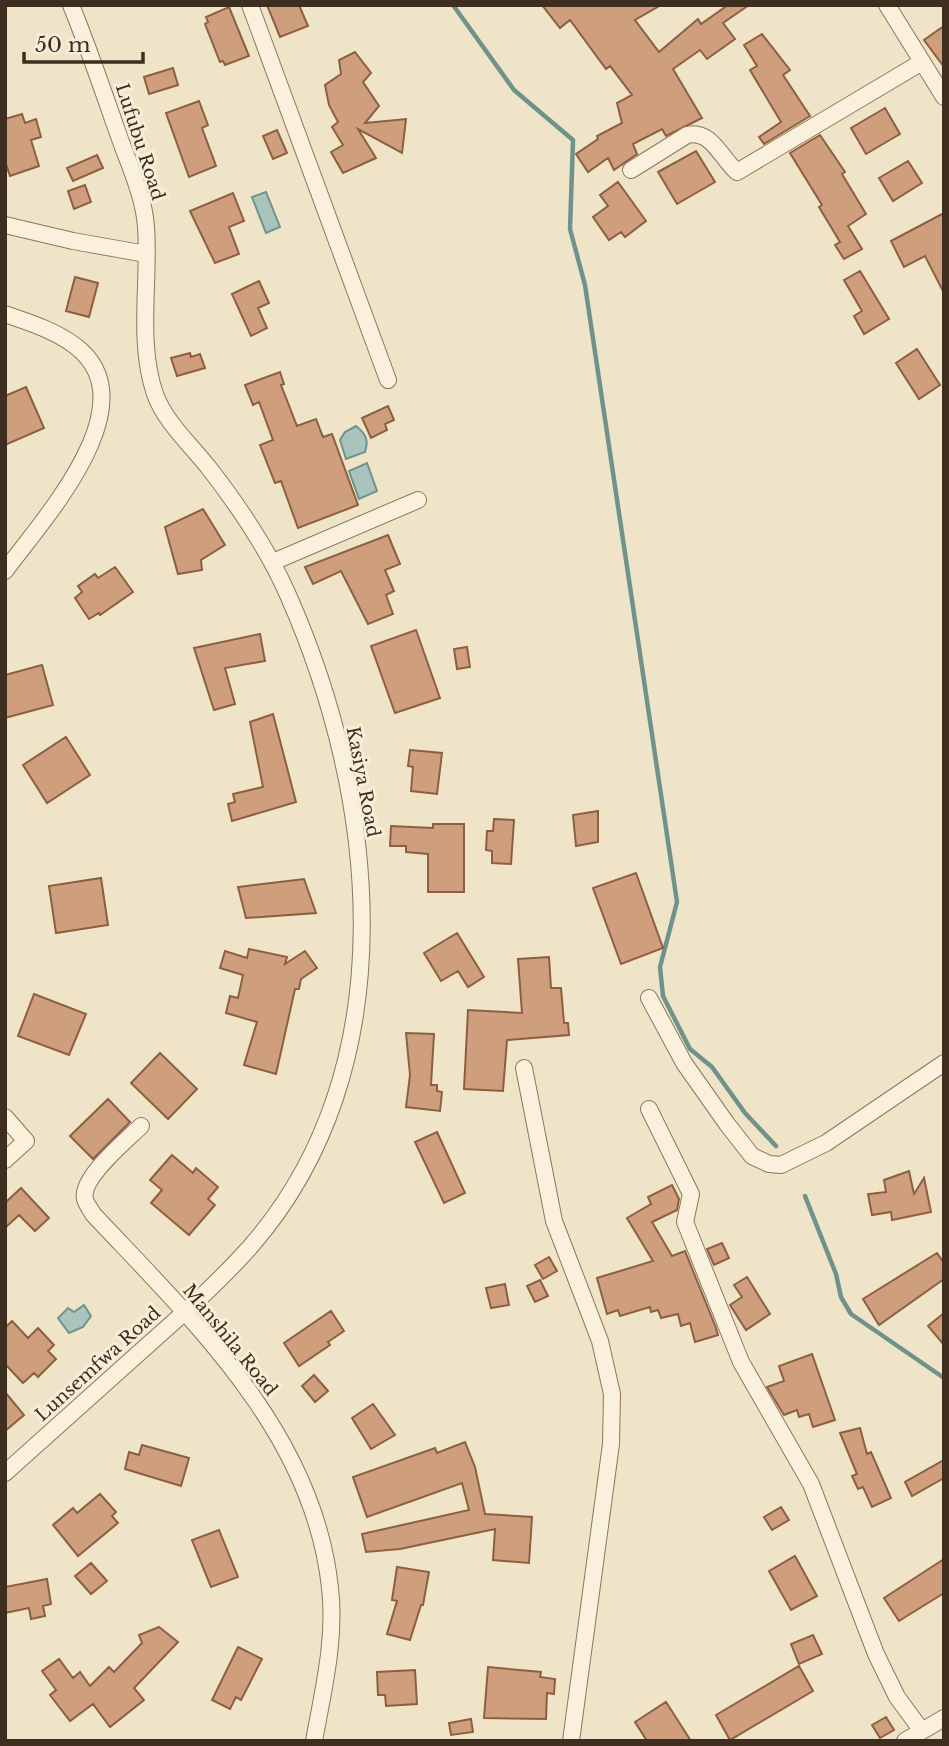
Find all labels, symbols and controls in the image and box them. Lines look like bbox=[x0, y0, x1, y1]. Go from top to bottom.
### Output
scale bar bbox=[24, 21, 144, 65]
text: 50 m bbox=[35, 32, 91, 58]
street label: Lufubu Road bbox=[111, 81, 169, 203]
street label: Kasiya Road bbox=[341, 725, 385, 839]
street label: Manshila Road bbox=[178, 1280, 282, 1400]
street label: Lunsemfwa Road bbox=[31, 1302, 165, 1426]

